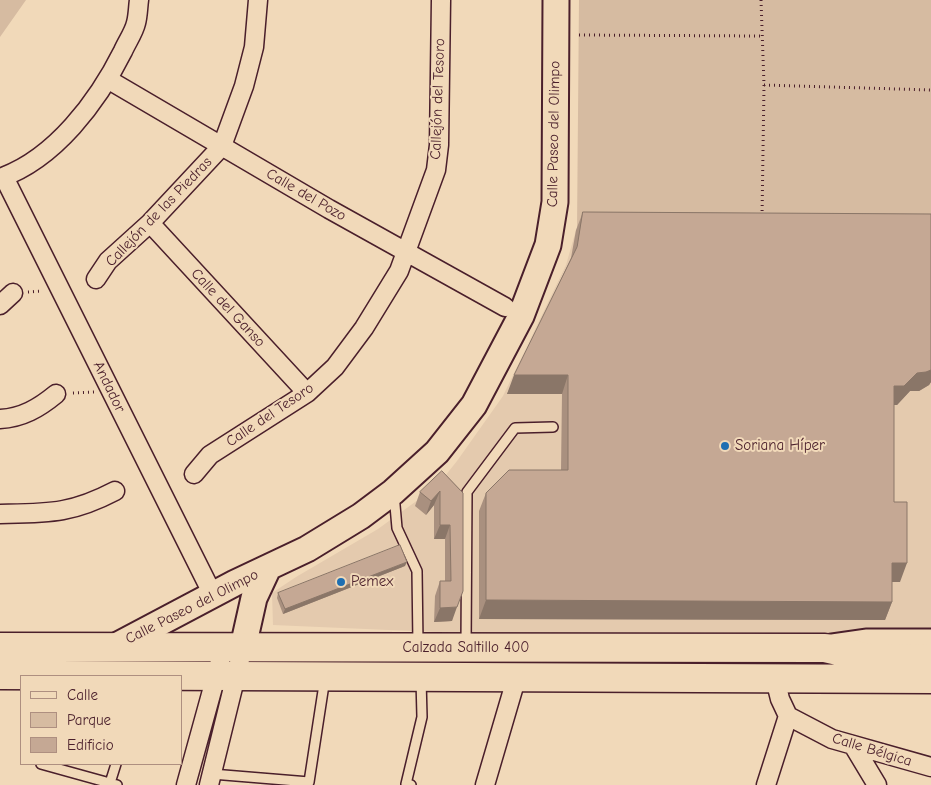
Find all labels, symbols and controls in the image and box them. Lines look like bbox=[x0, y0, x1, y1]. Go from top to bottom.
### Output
street label: Callejón del Tesoro bbox=[427, 38, 449, 160]
street label: Calle Paseo del Olimpo bbox=[544, 61, 564, 207]
street label: Callejón de las Piedras bbox=[102, 153, 216, 271]
street label: Calle del Pozo bbox=[263, 165, 349, 225]
street label: Calle del Ganso bbox=[187, 265, 269, 351]
street label: Andador bbox=[89, 359, 129, 415]
street label: Calle del Tesoro bbox=[223, 379, 317, 451]
place label: Soriana Híper bbox=[735, 437, 825, 455]
marker: Soriana Híper bbox=[719, 440, 731, 452]
street label: Calle Paseo del Olimpo bbox=[123, 566, 261, 648]
place label: Pemex bbox=[351, 573, 393, 591]
marker: Pemex bbox=[335, 576, 347, 588]
street label: Calzada Saltillo 400 bbox=[403, 639, 529, 657]
legend bbox=[20, 675, 182, 765]
text: Calle bbox=[67, 686, 98, 704]
text: Parque bbox=[67, 711, 111, 729]
street label: Calle Bélgica bbox=[830, 729, 914, 771]
text: Edificio bbox=[67, 736, 114, 754]

